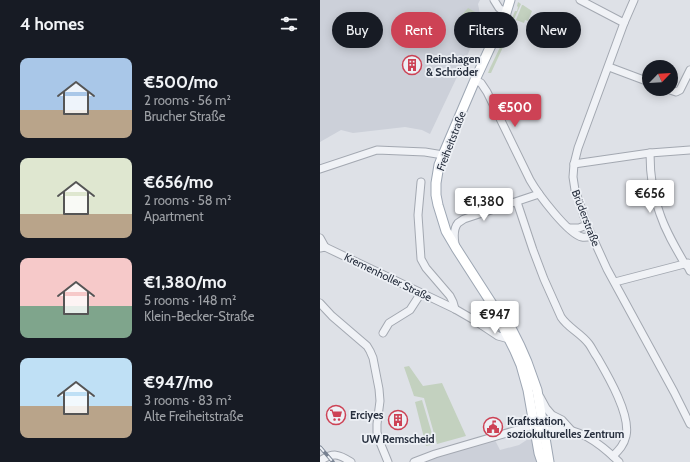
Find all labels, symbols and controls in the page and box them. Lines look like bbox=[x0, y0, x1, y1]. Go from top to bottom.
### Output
chip: Buy bbox=[332, 12, 383, 48]
chip: Rent bbox=[391, 12, 446, 48]
chip: Filters bbox=[454, 12, 518, 48]
chip: New bbox=[526, 12, 581, 48]
icon: filters bbox=[278, 13, 300, 35]
text: 4 homes bbox=[20, 14, 84, 34]
place label: Reinshagen & Schröder bbox=[426, 52, 480, 79]
building icon: Reinshagen & Schröder bbox=[401, 54, 423, 76]
north arrow bbox=[642, 60, 678, 96]
map controls bbox=[642, 60, 678, 96]
text: €500/mo bbox=[144, 72, 218, 92]
icon: home bbox=[52, 74, 100, 122]
text: 2 rooms · 56 m² bbox=[144, 92, 231, 108]
pin: €500 bbox=[491, 94, 539, 128]
text: €500 bbox=[498, 99, 532, 115]
text: Brucher Straße bbox=[144, 108, 225, 124]
street label: Freiheitstraße bbox=[433, 109, 469, 173]
text: €656/mo bbox=[144, 172, 213, 192]
icon: home bbox=[52, 174, 100, 222]
pin: €656 bbox=[626, 180, 674, 214]
text: €656 bbox=[635, 185, 665, 201]
pin: €1,380 bbox=[451, 188, 517, 222]
street label: Brüderstraße bbox=[569, 188, 603, 249]
text: 2 rooms · 58 m² bbox=[144, 192, 231, 208]
text: €1,380 bbox=[464, 193, 504, 209]
text: Apartment bbox=[144, 208, 204, 224]
street label: Kremenholler Straße bbox=[342, 250, 435, 304]
text: €1,380/mo bbox=[144, 272, 226, 292]
icon: home bbox=[52, 274, 100, 322]
text: 5 rooms · 148 m² bbox=[144, 292, 236, 308]
pin: €947 bbox=[471, 301, 519, 335]
text: €947 bbox=[480, 306, 510, 322]
text: Klein-Becker-Straße bbox=[144, 308, 254, 324]
text: €947/mo bbox=[144, 372, 213, 392]
icon: home bbox=[52, 374, 100, 422]
text: 3 rooms · 83 m² bbox=[144, 392, 231, 408]
supermarket icon: Erciyes bbox=[325, 404, 347, 426]
text: Alte Freiheitstraße bbox=[144, 408, 243, 424]
place label: Erciyes bbox=[350, 408, 384, 422]
building icon: UW Remscheid bbox=[387, 409, 409, 431]
place label: Kraftstation, soziokulturelles Zentrum bbox=[507, 414, 624, 441]
public building icon: Kraftstation, soziokulturelles Zentrum bbox=[482, 416, 504, 438]
place label: UW Remscheid bbox=[361, 432, 435, 446]

